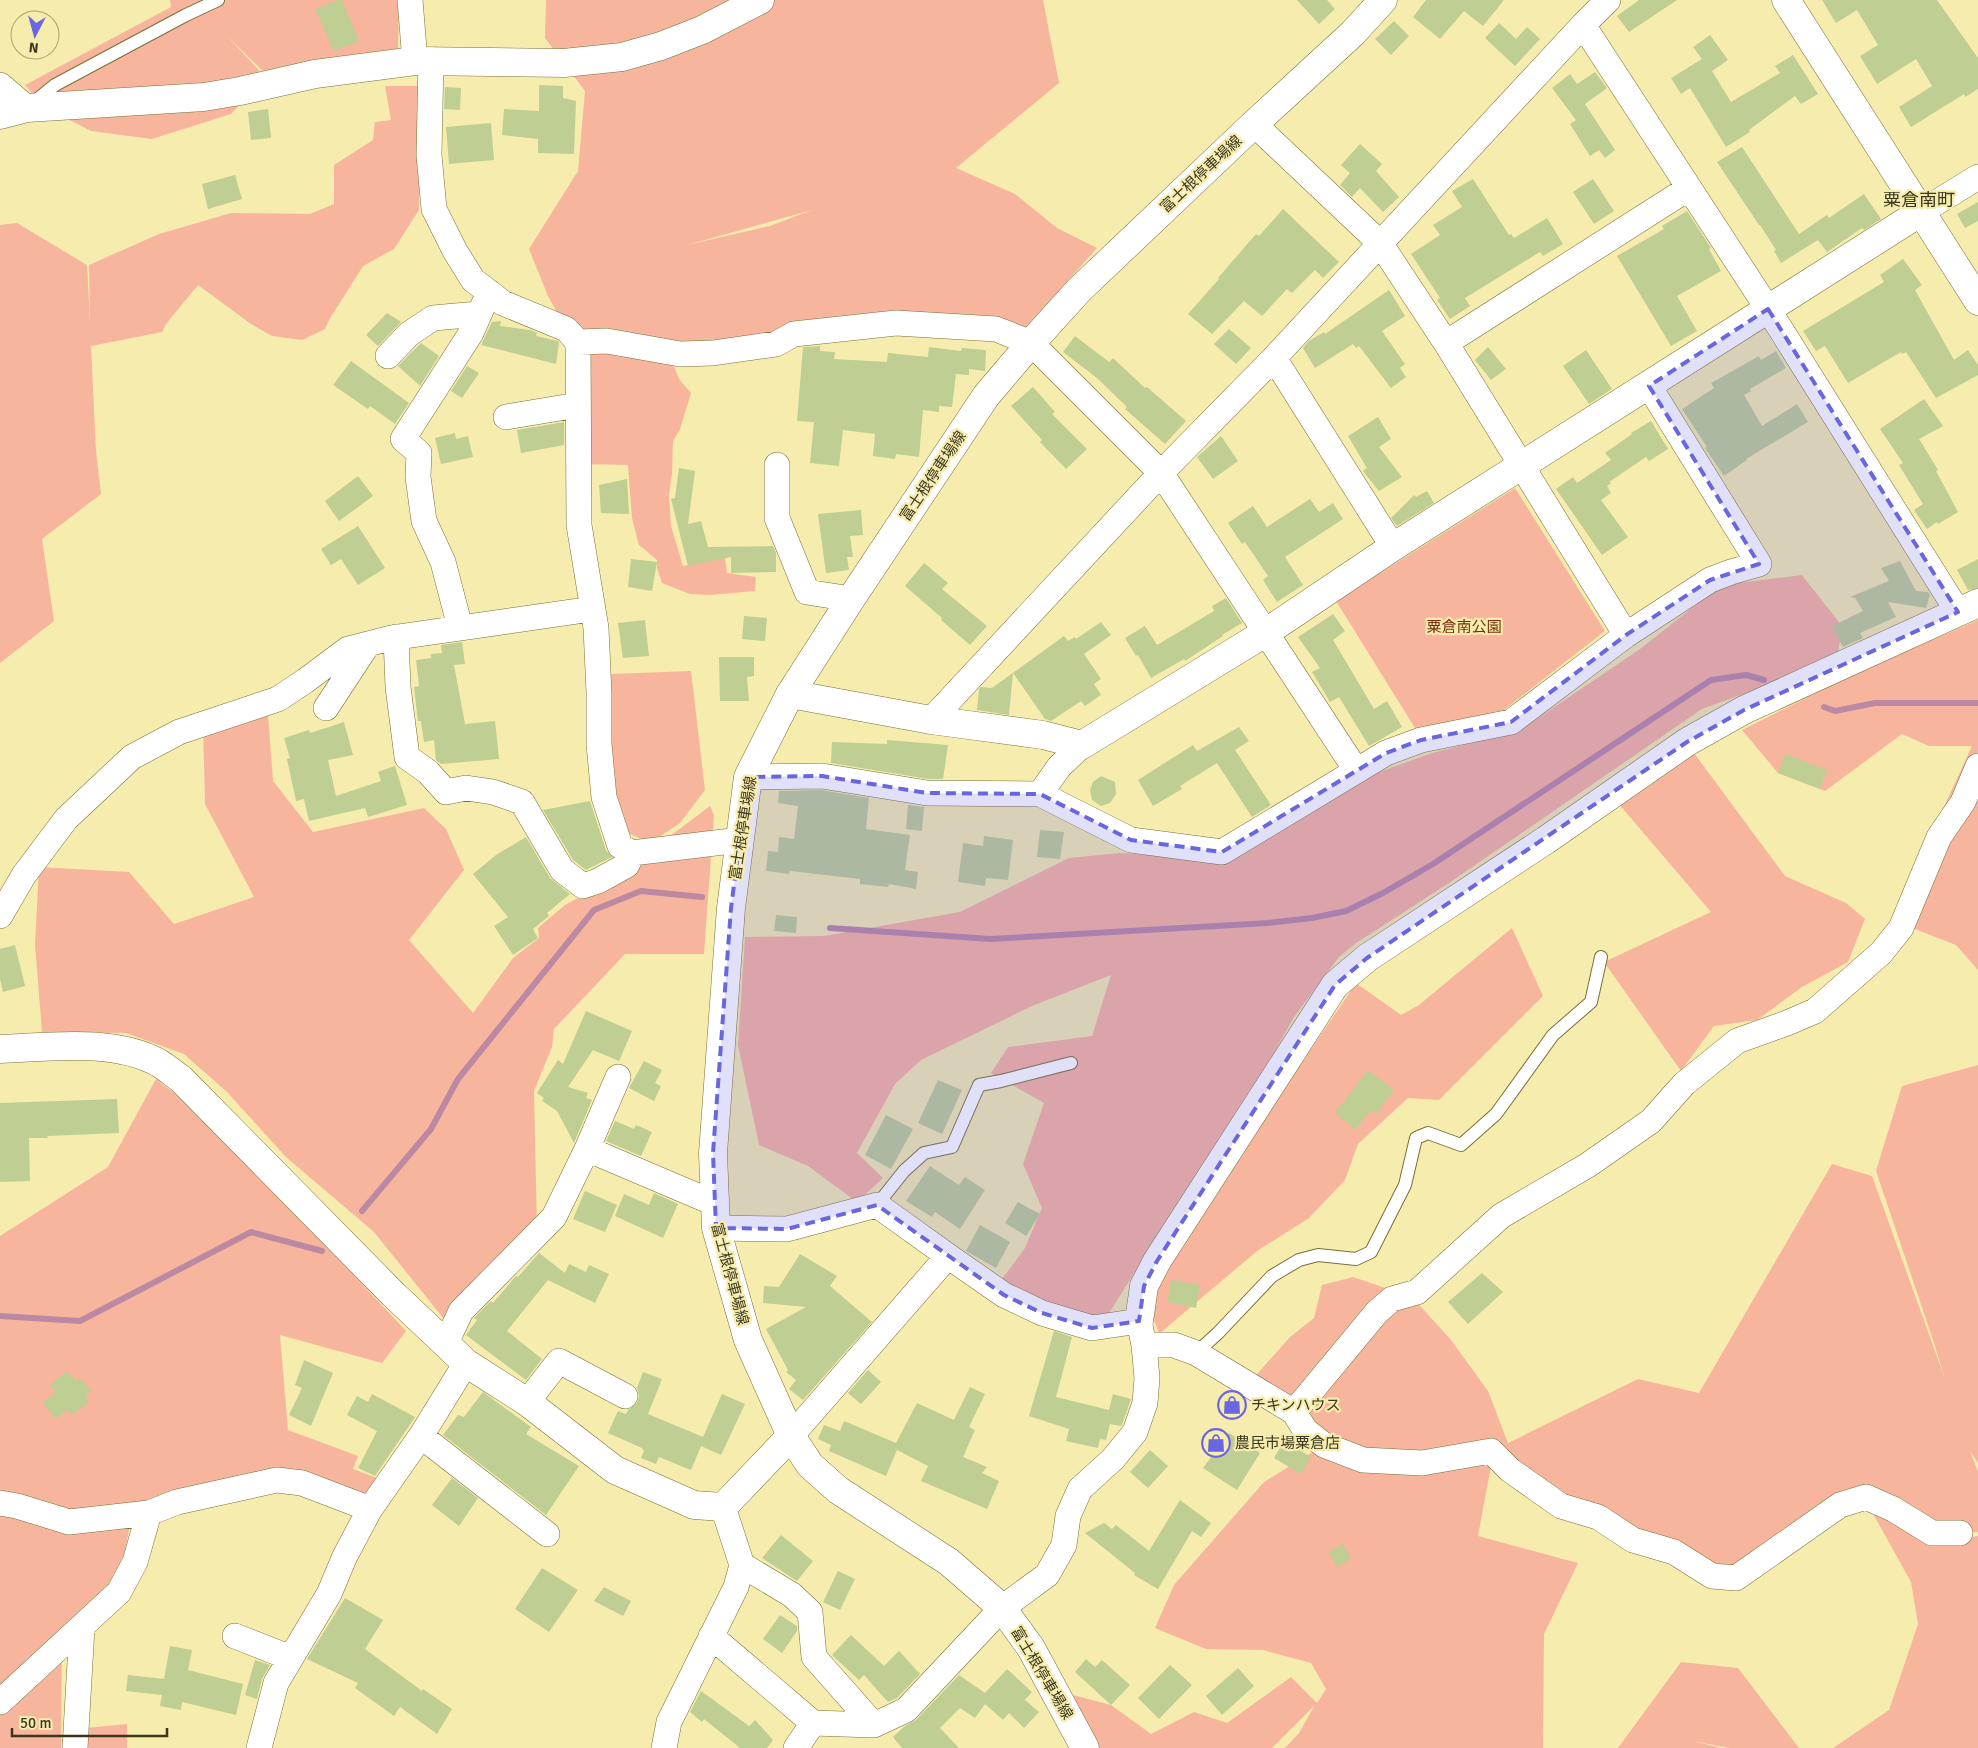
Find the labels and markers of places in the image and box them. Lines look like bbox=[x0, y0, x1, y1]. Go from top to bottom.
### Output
shop icon: チキンハウス bbox=[1217, 1390, 1247, 1420]
place label: チキンハウス bbox=[1251, 1396, 1341, 1414]
shop icon: 農民市場粟倉店 bbox=[1201, 1428, 1231, 1458]
place label: 農民市場粟倉店 bbox=[1235, 1434, 1340, 1452]

